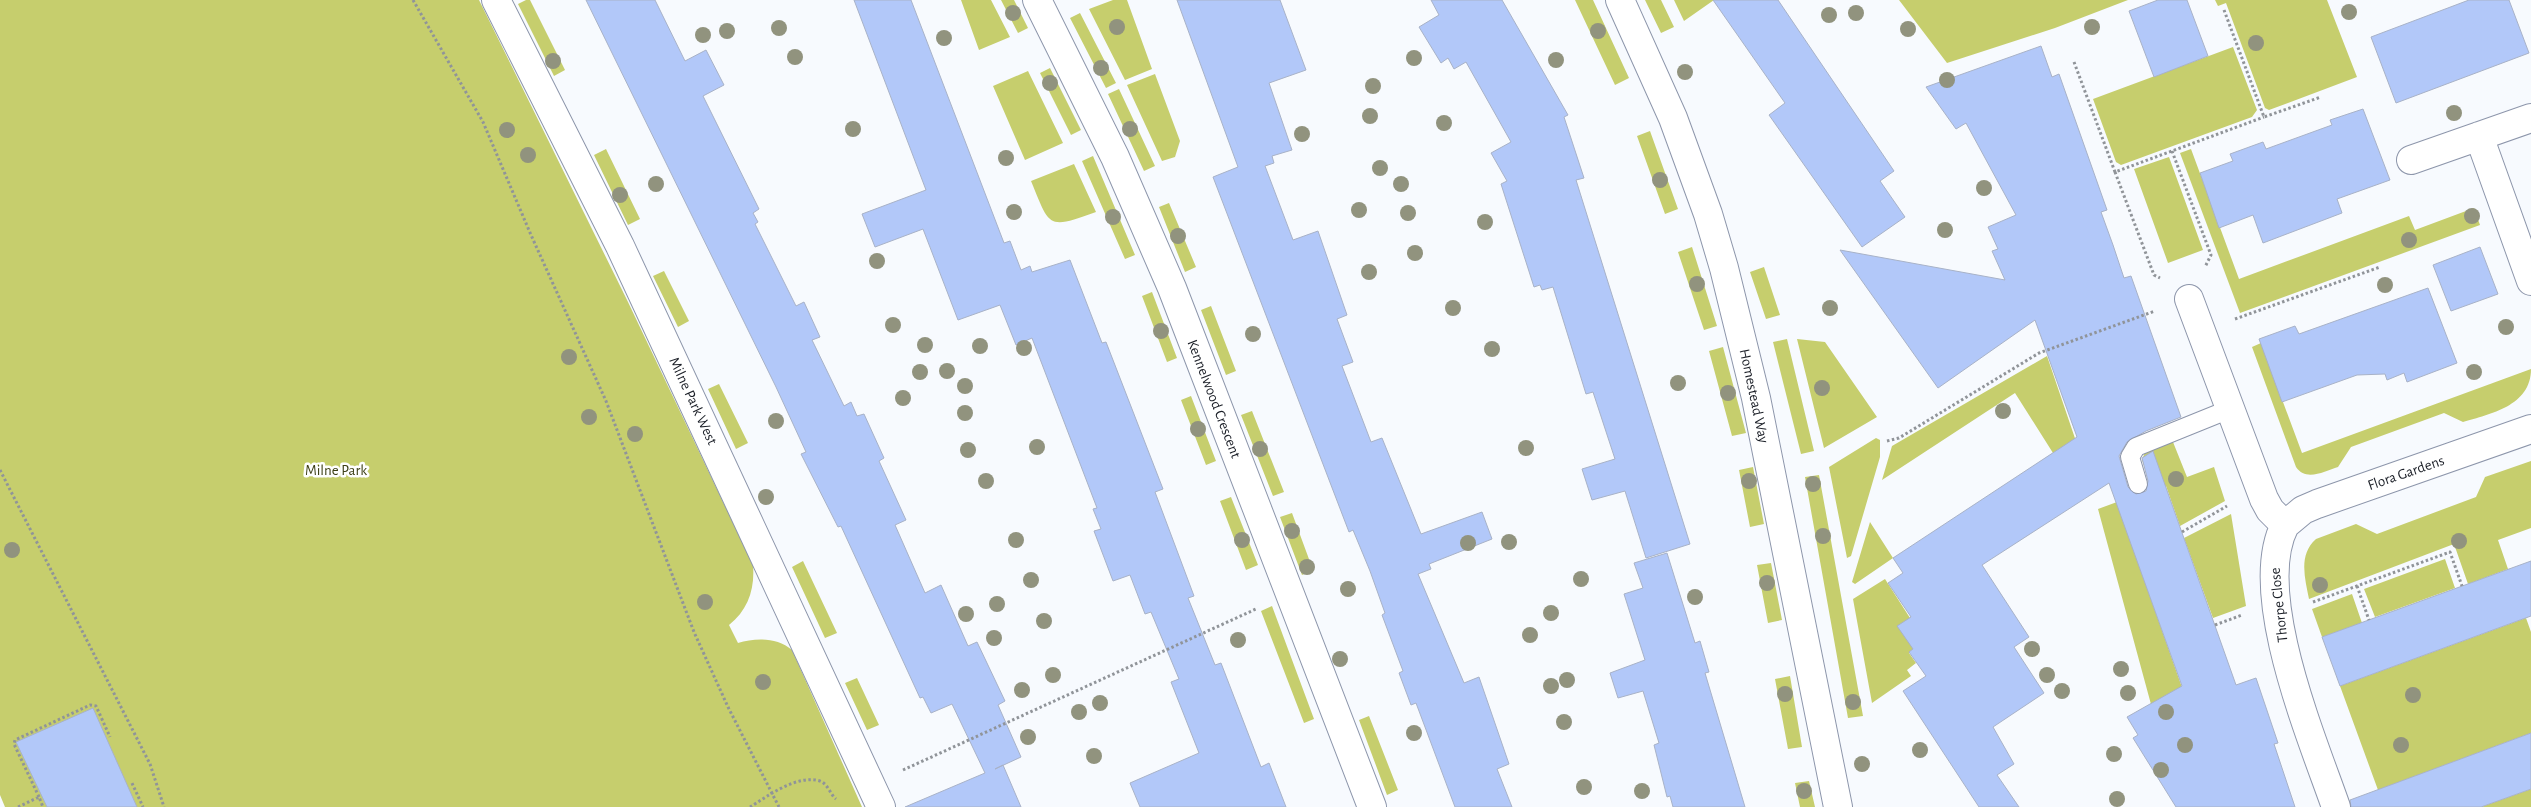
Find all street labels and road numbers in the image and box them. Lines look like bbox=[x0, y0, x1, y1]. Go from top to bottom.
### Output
street label: Kennelwood Crescent bbox=[1184, 338, 1244, 461]
street label: Homestead Way bbox=[1737, 347, 1771, 445]
street label: Milne Park West bbox=[666, 355, 720, 447]
street label: Flora Gardens bbox=[2366, 453, 2446, 493]
street label: Thorpe Close bbox=[2268, 567, 2290, 643]

